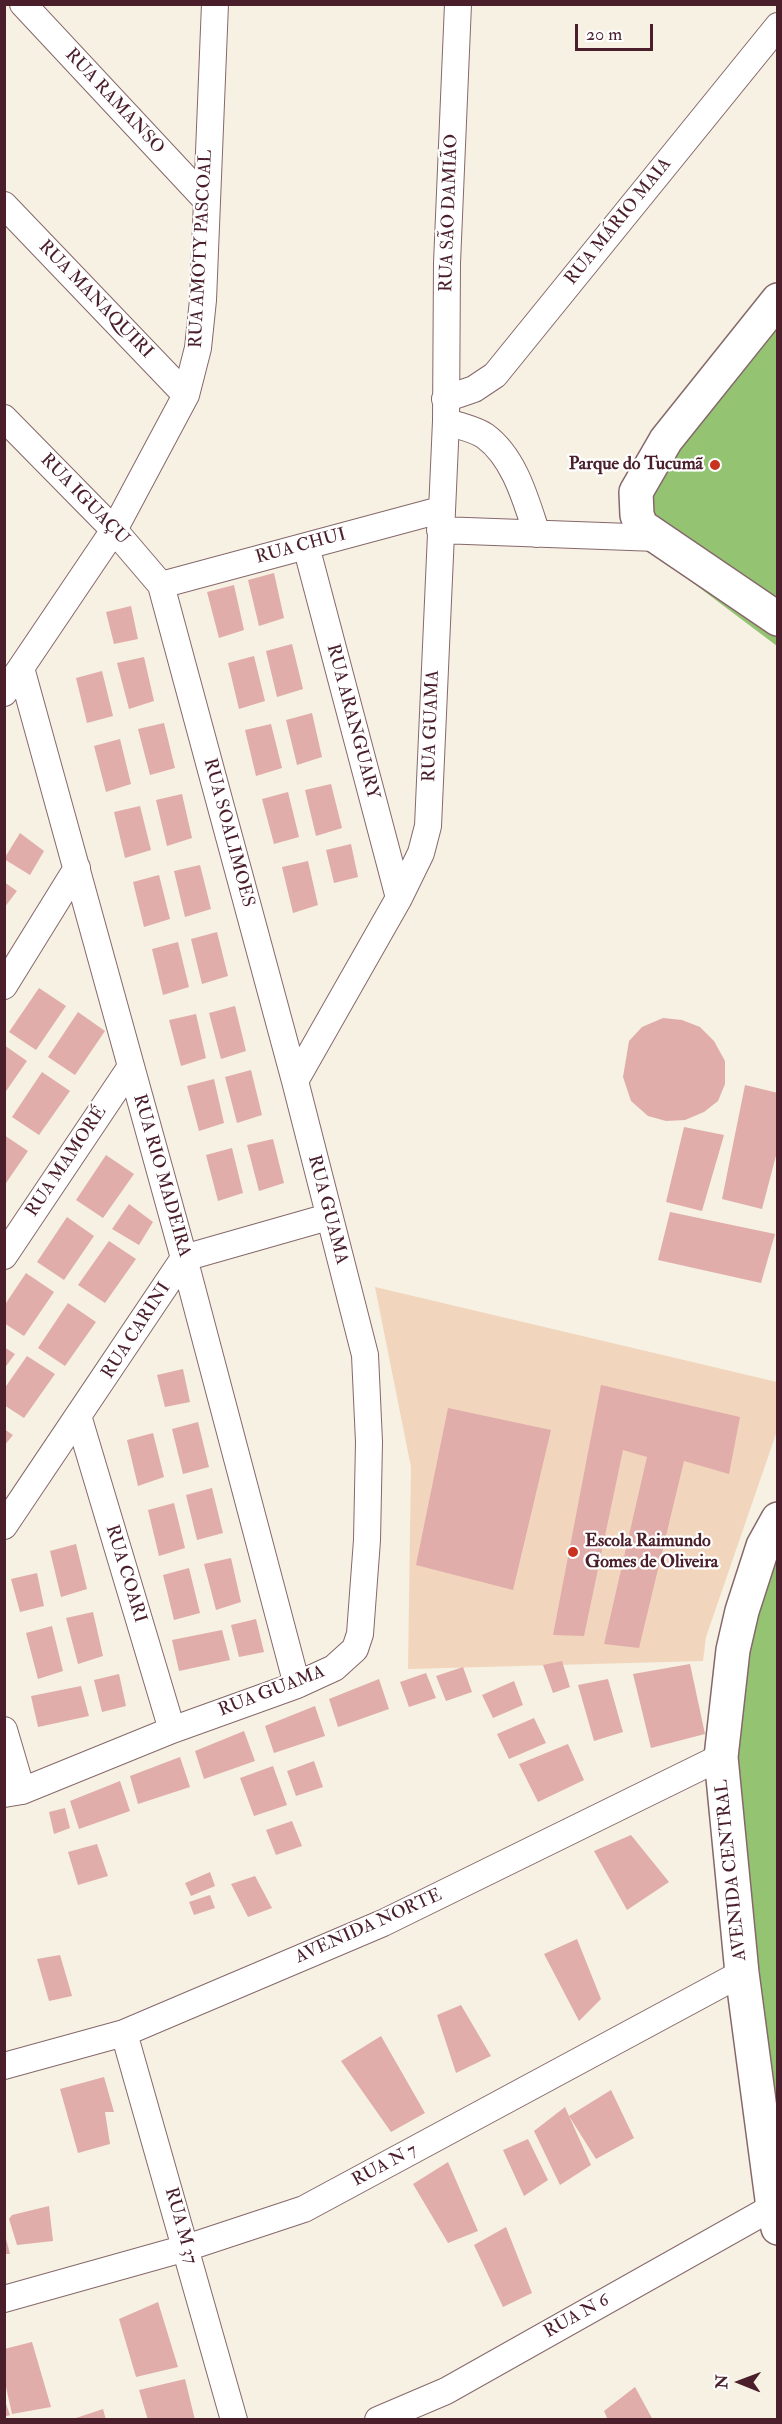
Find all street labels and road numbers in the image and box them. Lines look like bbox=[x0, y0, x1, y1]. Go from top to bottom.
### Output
street label: RUA RAMANSO bbox=[60, 45, 168, 159]
street label: RUA SÃO DAMIÃO bbox=[436, 134, 464, 292]
street label: RUA AMOTY PASCOAL bbox=[186, 149, 218, 349]
street label: RUA MÁRIO MAIA bbox=[561, 154, 677, 290]
street label: RUA MANAQUIRI bbox=[33, 237, 157, 363]
street label: RUA IGUAÇU bbox=[35, 450, 133, 550]
street label: RUA CHUI bbox=[254, 525, 348, 569]
street label: RUA ARANGUARY bbox=[321, 642, 383, 802]
street label: RUA GUAMA bbox=[419, 670, 445, 782]
street label: RUA SOALIMOES bbox=[198, 756, 258, 910]
street label: RUA RIO MADEIRA bbox=[127, 1092, 195, 1260]
street label: RUA MAMORÉ bbox=[22, 1103, 112, 1221]
street label: RUA GUAMA bbox=[302, 1153, 352, 1267]
street label: RUA CARINI bbox=[98, 1279, 176, 1383]
street label: RUA COARI bbox=[100, 1522, 150, 1626]
street label: RUA GUAMA bbox=[216, 1662, 328, 1722]
street label: AVENIDA CENTRAL bbox=[712, 1778, 752, 1962]
street label: AVENIDA NORTE bbox=[292, 1885, 446, 1969]
street label: RUA N 7 bbox=[349, 2140, 421, 2192]
street label: RUA M 37 bbox=[159, 2185, 201, 2267]
street label: RUA N 6 bbox=[541, 2290, 613, 2344]

